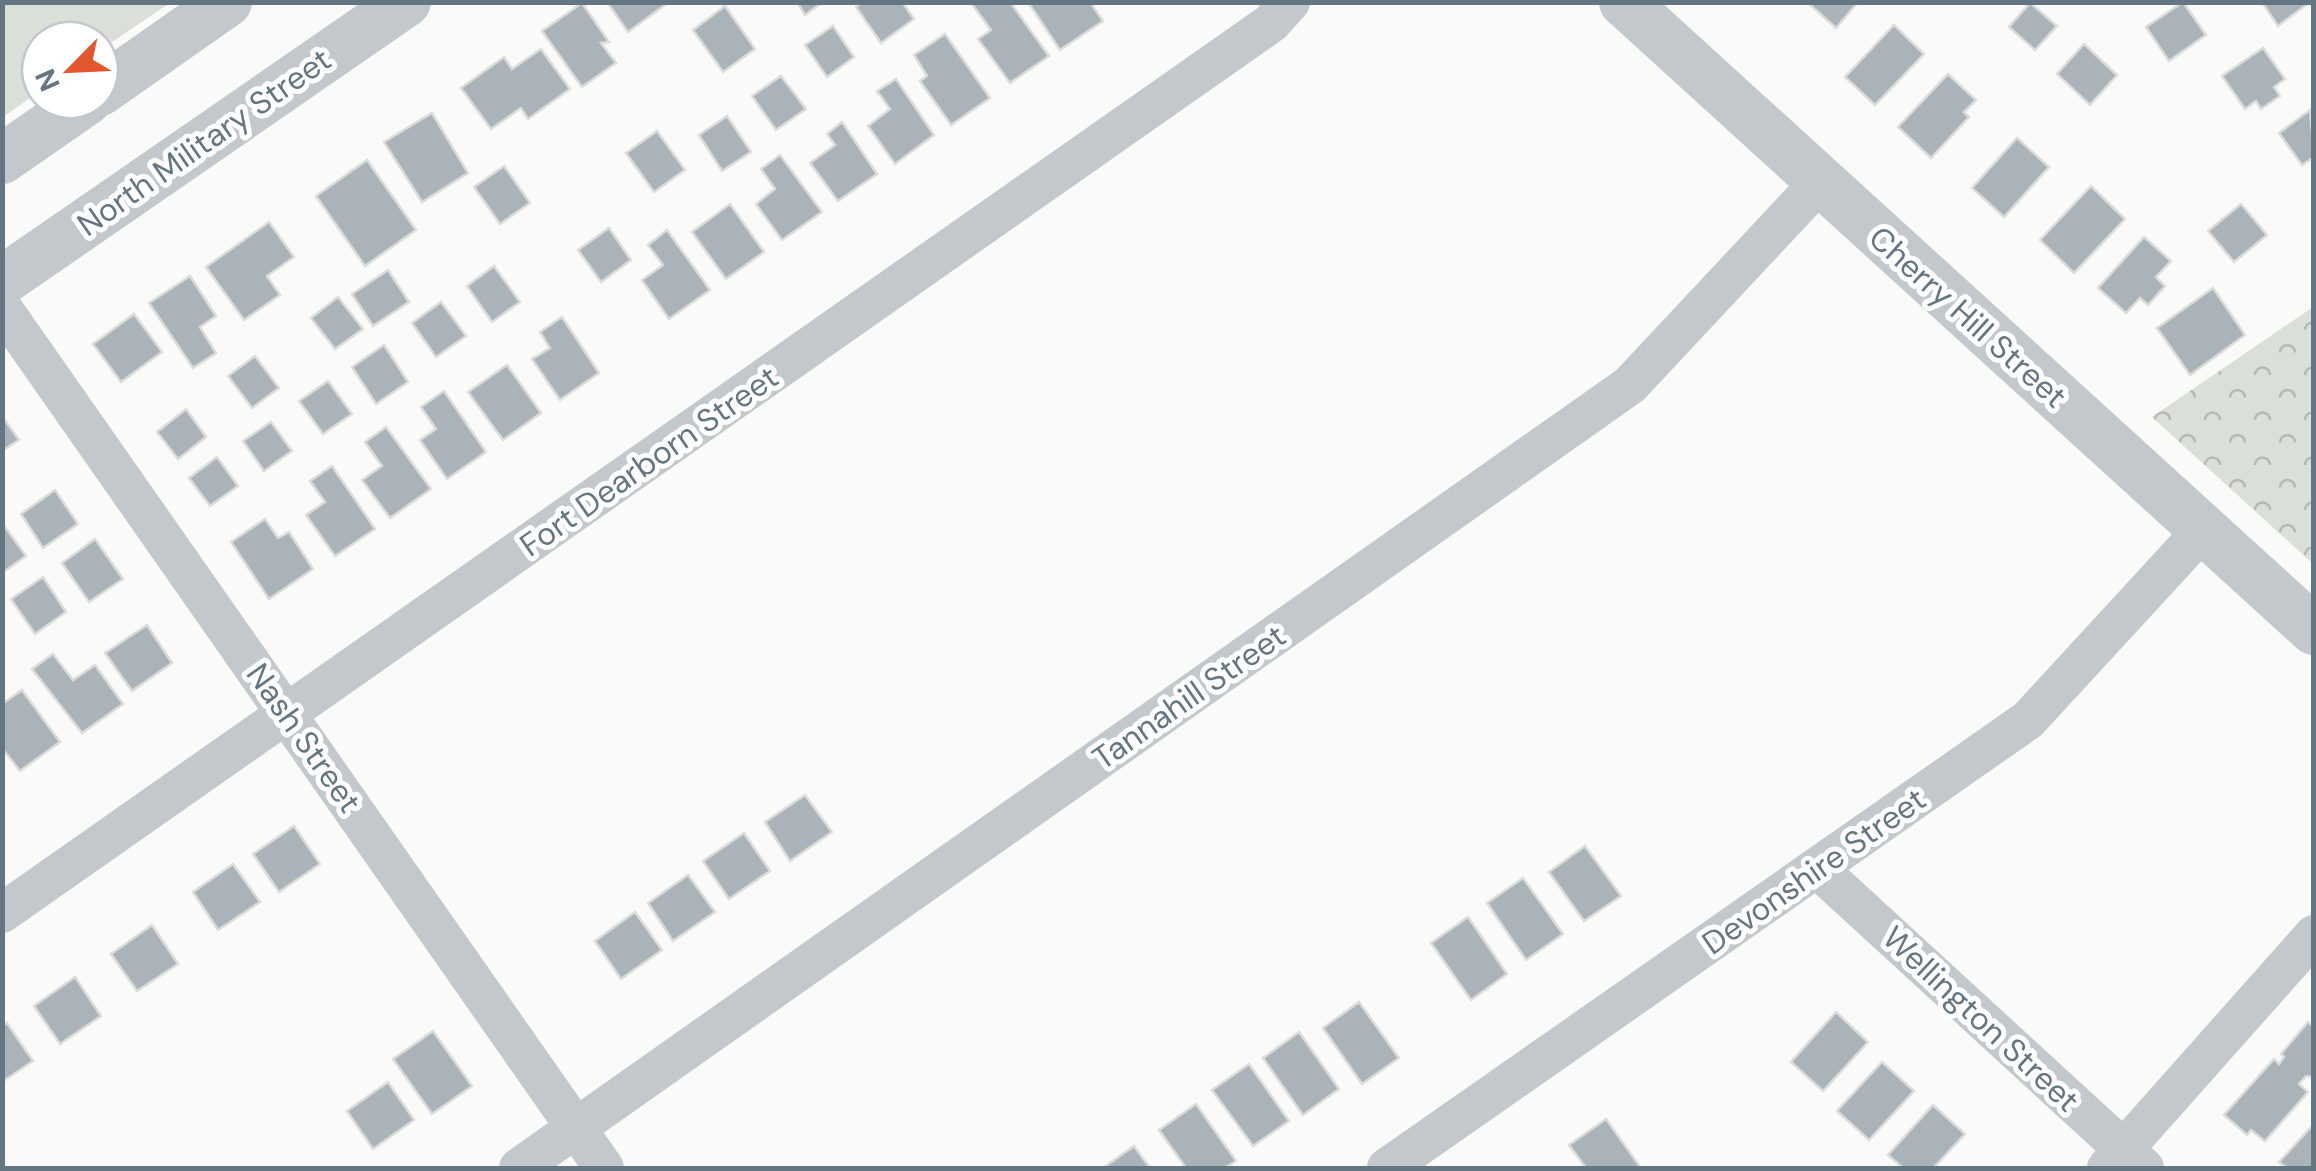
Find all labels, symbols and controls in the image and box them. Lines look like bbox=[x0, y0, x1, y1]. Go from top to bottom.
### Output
north arrow bbox=[20, 20, 120, 120]
street label: North Military Street bbox=[69, 39, 339, 245]
text: N bbox=[27, 63, 69, 97]
street label: Cherry Hill Street bbox=[1860, 217, 2076, 417]
street label: Fort Dearborn Street bbox=[512, 356, 786, 566]
street label: Tannahill Street bbox=[1084, 615, 1294, 779]
street label: Nash Street bbox=[237, 655, 371, 821]
street label: Devonshire Street bbox=[1694, 778, 1934, 964]
street label: Wellington Street bbox=[1874, 917, 2088, 1121]

